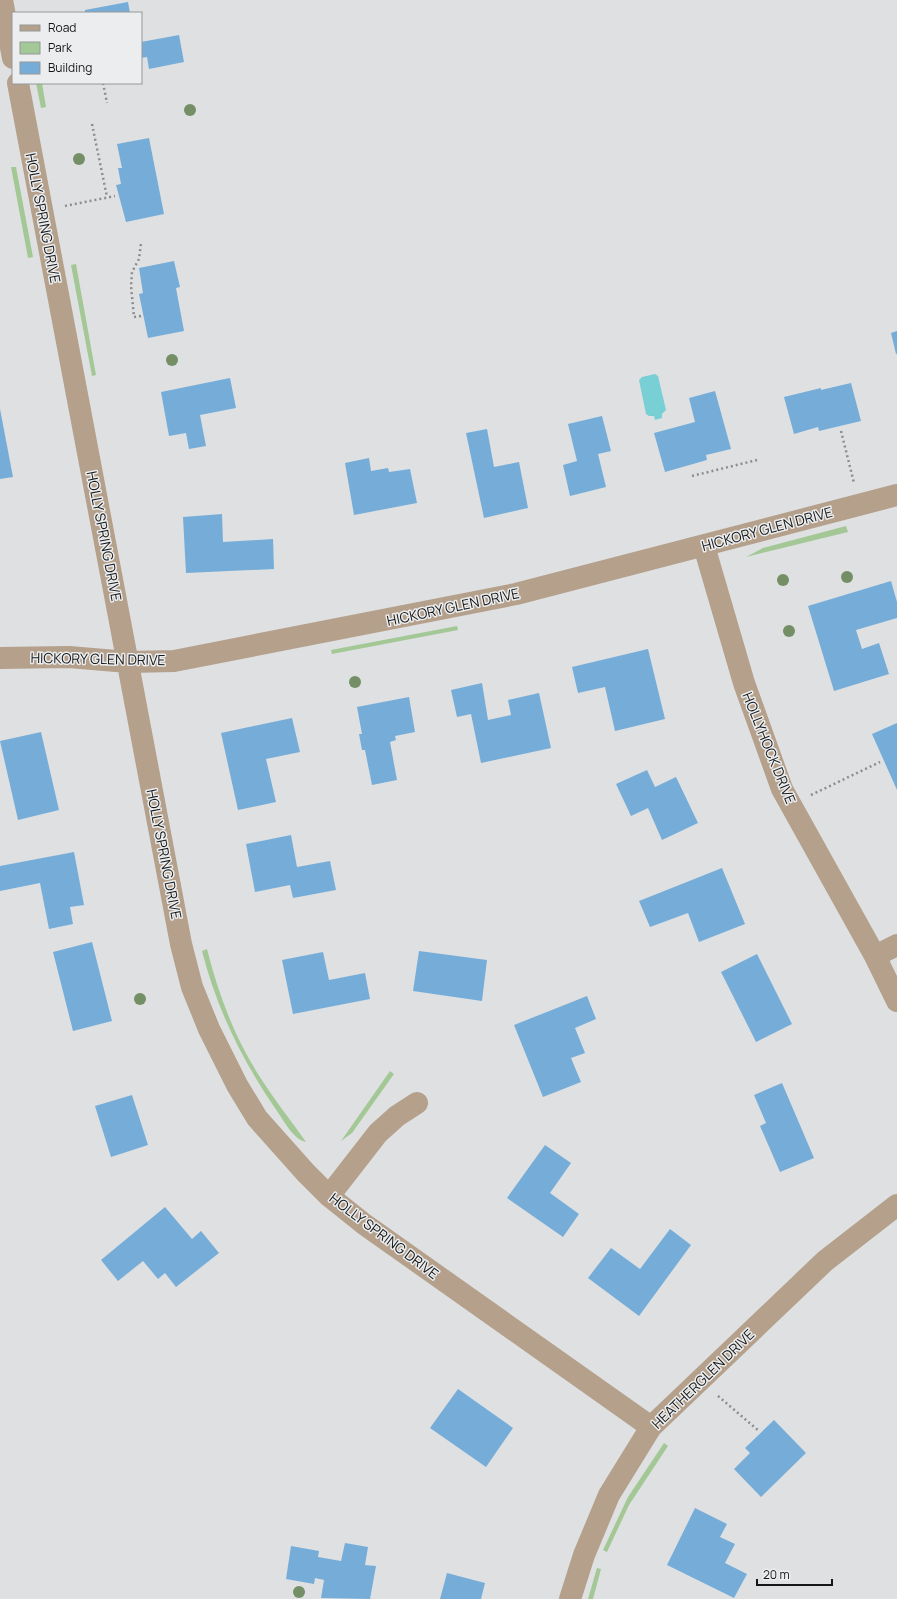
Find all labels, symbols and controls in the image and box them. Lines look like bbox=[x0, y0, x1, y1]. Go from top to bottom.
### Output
legend bbox=[12, 12, 142, 84]
text: Road bbox=[48, 19, 76, 36]
text: Park bbox=[48, 39, 73, 56]
text: Building bbox=[48, 59, 92, 76]
street label: HOLLY SPRING DRIVE bbox=[22, 151, 65, 285]
street label: HOLLY SPRING DRIVE bbox=[83, 469, 126, 603]
street label: HICKORY GLEN DRIVE bbox=[699, 502, 834, 555]
street label: HICKORY GLEN DRIVE bbox=[385, 583, 521, 630]
street label: HICKORY GLEN DRIVE bbox=[30, 648, 166, 669]
street label: HOLLYHOCK DRIVE bbox=[738, 689, 801, 806]
street label: HOLLY SPRING DRIVE bbox=[143, 787, 186, 921]
street label: HOLLY SPRING DRIVE bbox=[326, 1188, 443, 1283]
street label: HEATHERGLEN DRIVE bbox=[647, 1325, 758, 1433]
scale bar bbox=[757, 1561, 832, 1587]
text: 20 m bbox=[763, 1566, 790, 1583]

